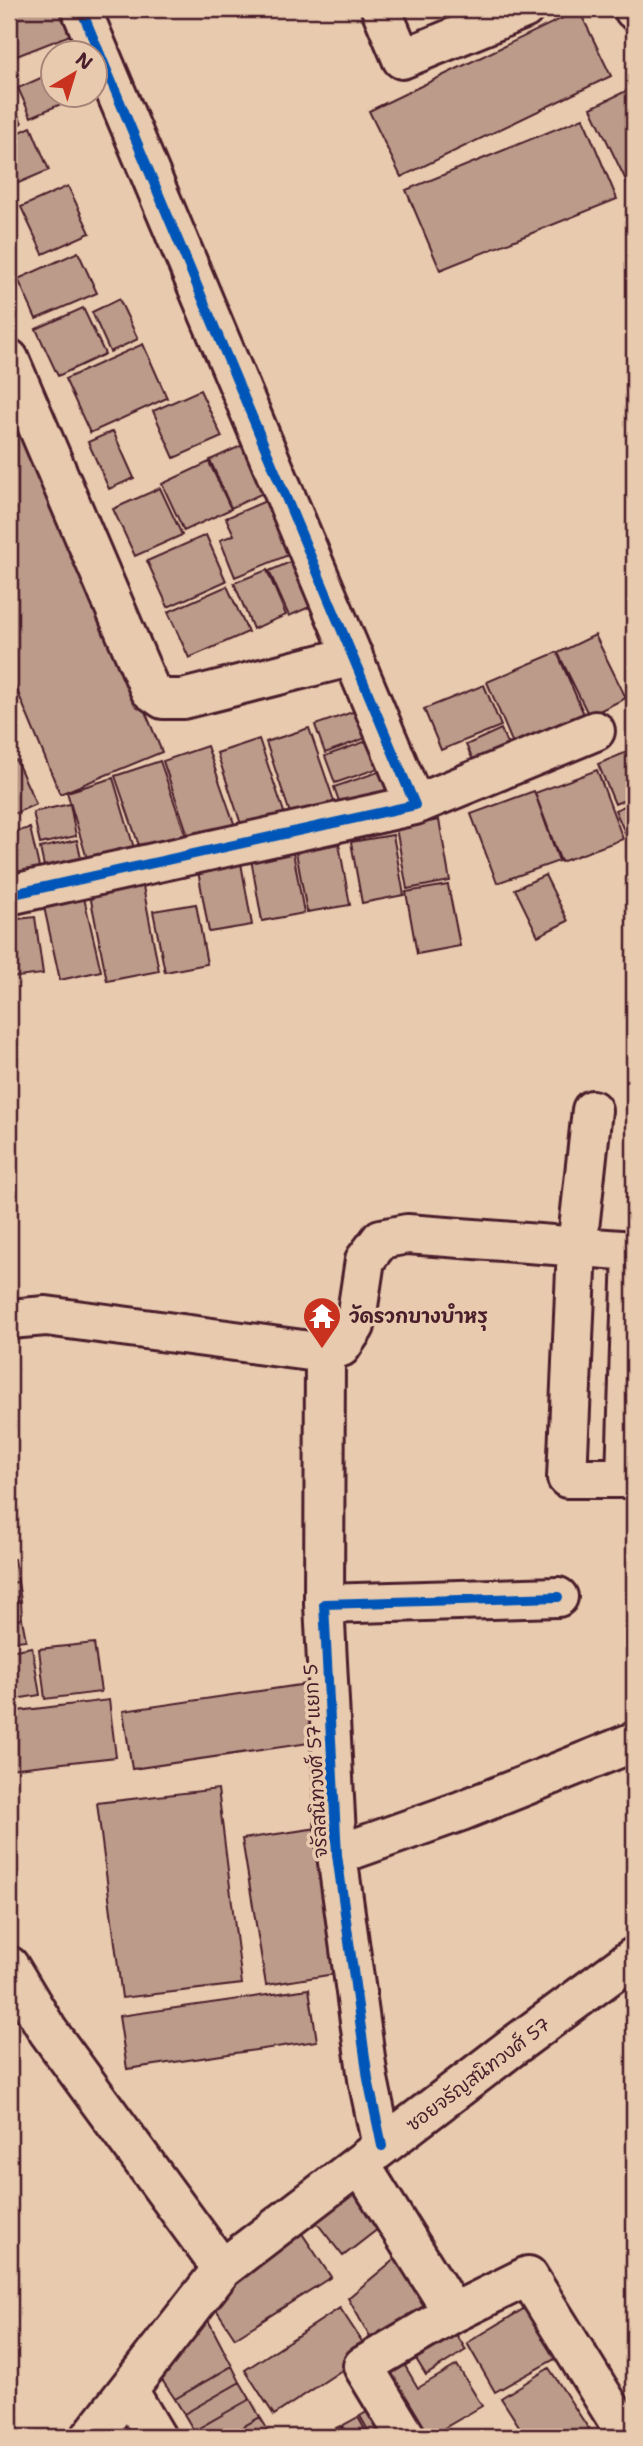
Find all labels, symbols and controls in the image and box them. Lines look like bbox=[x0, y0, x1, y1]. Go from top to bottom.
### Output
north arrow bbox=[38, 38, 108, 108]
text: N bbox=[71, 47, 98, 75]
temple icon: วัดรวกบางบำหรุ bbox=[301, 1295, 343, 1350]
place label: วัดรวกบางบำหรุ bbox=[349, 1303, 488, 1331]
street label: จรัลสนิทวงศ์ 57 แยก 5 bbox=[298, 1663, 333, 1859]
street label: ซอยจรัญสนิทวงศ์ 57 bbox=[401, 2012, 556, 2137]

